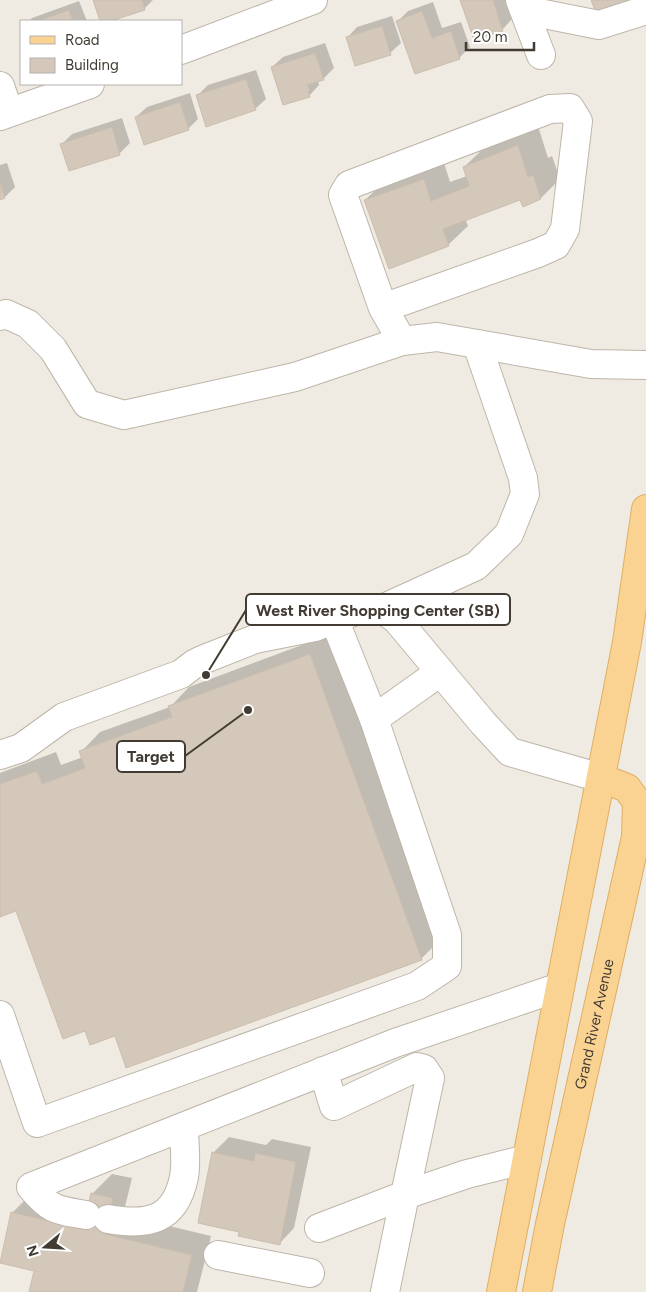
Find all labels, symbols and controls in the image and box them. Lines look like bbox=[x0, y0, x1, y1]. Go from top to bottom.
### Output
legend bbox=[20, 20, 182, 85]
scale bar bbox=[466, 20, 534, 52]
text: 20 m bbox=[473, 28, 507, 46]
text: Road bbox=[65, 31, 100, 49]
text: Building bbox=[65, 56, 119, 74]
callout: West River Shopping Center (SB) bbox=[246, 594, 510, 625]
text: West River Shopping Center (SB) bbox=[256, 601, 500, 620]
callout: Target bbox=[117, 741, 185, 772]
text: Target bbox=[127, 747, 175, 766]
street label: Grand River Avenue bbox=[571, 957, 618, 1091]
north arrow bbox=[20, 1222, 70, 1272]
text: N bbox=[23, 1243, 43, 1259]

